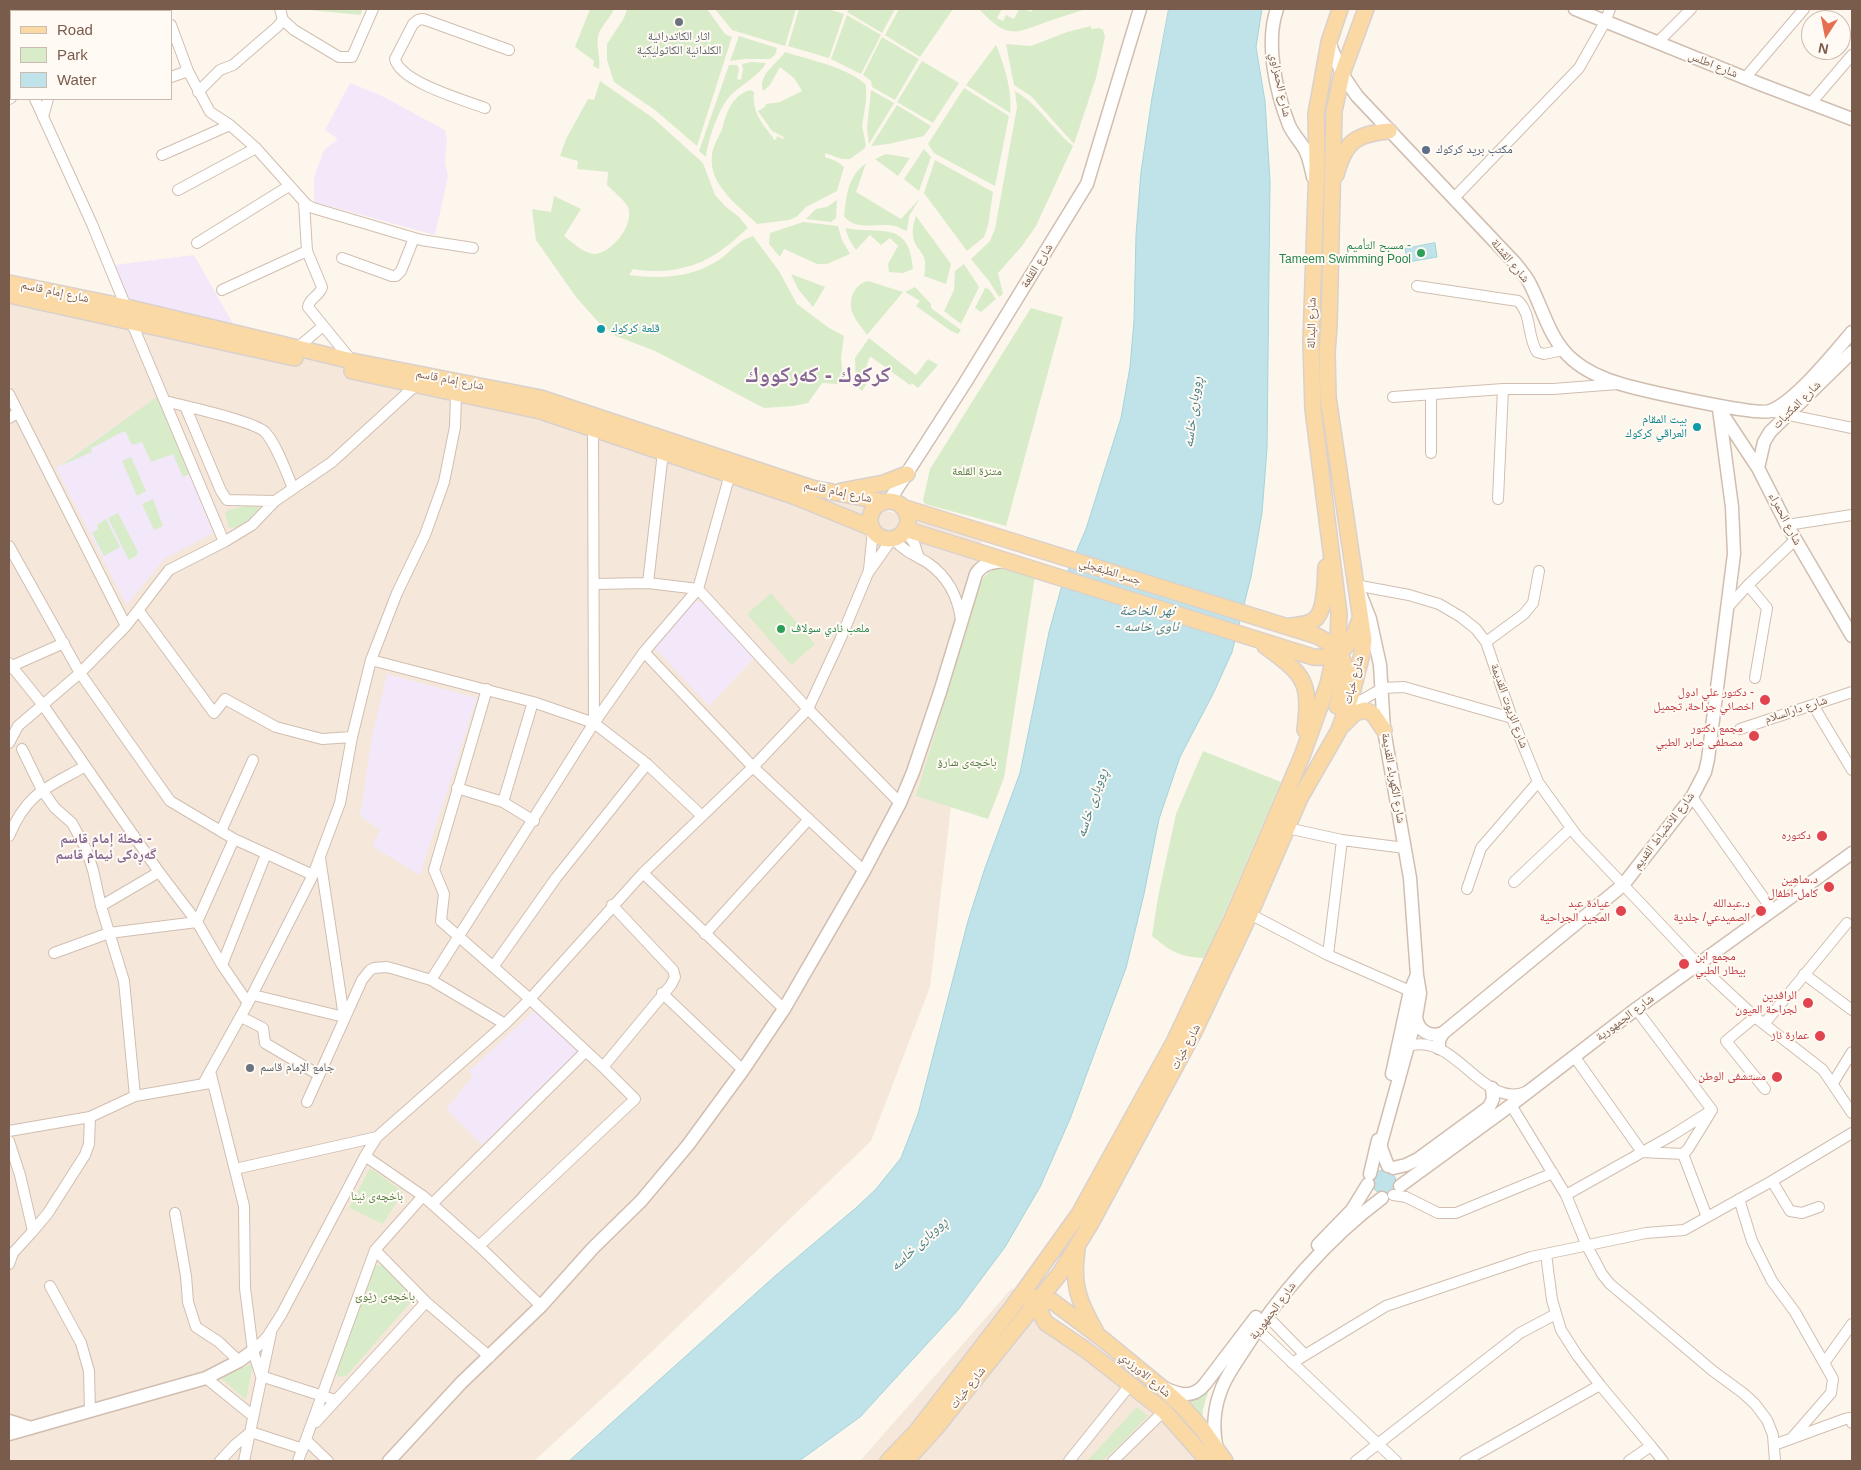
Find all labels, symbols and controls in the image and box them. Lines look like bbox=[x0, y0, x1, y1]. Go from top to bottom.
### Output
legend bbox=[10, 10, 172, 100]
north arrow bbox=[1801, 10, 1851, 60]
marker: اثار الكاتدرائية الكلدانية الكاثوليكية bbox=[673, 16, 685, 28]
text: Road bbox=[57, 21, 93, 38]
place label: اثار الكاتدرائية الكلدانية الكاثوليكية bbox=[637, 30, 721, 58]
text: N bbox=[1817, 40, 1830, 58]
text: Park bbox=[57, 46, 88, 63]
street label: شارع اطلس bbox=[1686, 49, 1740, 81]
street label: شارع الحمزاوي bbox=[1266, 52, 1294, 118]
text: Water bbox=[57, 71, 96, 88]
place label: مكتب بريد كركوك bbox=[1436, 143, 1513, 157]
marker: مكتب بريد كركوك bbox=[1420, 144, 1432, 156]
street label: شارع القشلة bbox=[1488, 236, 1532, 286]
place label: مسبح التأميم - Tameem Swimming Pool bbox=[1279, 239, 1411, 267]
street label: شارع القلعة bbox=[1018, 241, 1056, 291]
marker: مسبح التأميم - Tameem Swimming Pool bbox=[1415, 247, 1427, 259]
street label: شارع إمام قاسم bbox=[20, 278, 90, 306]
street label: شارع البدالة bbox=[1304, 297, 1320, 349]
place label: قلعة كركوك bbox=[611, 322, 660, 336]
marker: قلعة كركوك bbox=[595, 323, 607, 335]
district label: كركوك - کەرکووك bbox=[745, 363, 891, 389]
street label: شارع إمام قاسم bbox=[415, 366, 485, 394]
water label: ڕووباری خاسە bbox=[1180, 375, 1206, 449]
street label: شارع المكتبات bbox=[1770, 378, 1824, 432]
place label: بيت المقام العراقي كركوك bbox=[1625, 413, 1687, 441]
marker: بيت المقام العراقي كركوك bbox=[1691, 421, 1703, 433]
park label: متنزة القلعة bbox=[952, 465, 1002, 479]
street label: شارع إمام قاسم bbox=[803, 478, 873, 506]
street label: شارع الحمراء bbox=[1765, 490, 1805, 548]
street label: جسر الطبقجلي bbox=[1077, 556, 1143, 588]
water label: نهر الخاصة - ئاوی خاسە bbox=[1115, 603, 1179, 636]
place label: ملعب نادي سولاف bbox=[791, 622, 869, 636]
marker: ملعب نادي سولاف bbox=[775, 623, 787, 635]
street label: شارع خبات bbox=[1341, 654, 1367, 706]
street label: شارع الزيوت القديمة bbox=[1487, 662, 1531, 750]
place label: دكتور علي ادول - اخصائي جراحة، تجميل bbox=[1654, 686, 1754, 714]
marker: دكتور علي ادول - اخصائي جراحة، تجميل bbox=[1758, 693, 1772, 707]
street label: شارع دارالسلام bbox=[1763, 693, 1829, 727]
place label: مجمع دكتور مصطفى صابر الطبي bbox=[1656, 722, 1743, 750]
marker: مجمع دكتور مصطفى صابر الطبي bbox=[1747, 729, 1761, 743]
street label: شارع الكهرباء القديمة bbox=[1378, 732, 1408, 824]
park label: باخچەی شارۆ bbox=[937, 756, 997, 770]
water label: ڕووباری خاسە bbox=[1073, 766, 1111, 840]
street label: شارع الانضباط القديم bbox=[1630, 789, 1698, 873]
place label: دكتوره bbox=[1782, 829, 1811, 843]
marker: دكتوره bbox=[1815, 829, 1829, 843]
district label: محلة إمام قاسم - گەڕەکی ئیمام قاسم bbox=[56, 831, 156, 864]
place label: د.شاهين كامل-اطفال bbox=[1768, 873, 1818, 901]
marker: د.شاهين كامل-اطفال bbox=[1822, 880, 1836, 894]
place label: عيادة عبد المجيد الجراحية bbox=[1540, 897, 1610, 925]
place label: د.عبدالله الصميدعي/ جلدية bbox=[1674, 897, 1750, 925]
marker: عيادة عبد المجيد الجراحية bbox=[1614, 904, 1628, 918]
marker: د.عبدالله الصميدعي/ جلدية bbox=[1754, 904, 1768, 918]
place label: مجمع ابن بيطار الطبي bbox=[1695, 950, 1746, 978]
marker: مجمع ابن بيطار الطبي bbox=[1677, 957, 1691, 971]
place label: الرافدين لجراحة العيون bbox=[1735, 989, 1797, 1017]
street label: شارع الجمهورية bbox=[1593, 992, 1657, 1044]
marker: الرافدين لجراحة العيون bbox=[1801, 996, 1815, 1010]
street label: شارع خبات bbox=[1168, 1022, 1204, 1072]
place label: عمارة ناز bbox=[1771, 1029, 1809, 1043]
marker: عمارة ناز bbox=[1813, 1029, 1827, 1043]
place label: جامع الإمام قاسم bbox=[260, 1061, 334, 1075]
marker: جامع الإمام قاسم bbox=[244, 1062, 256, 1074]
place label: مستشفى الوطن bbox=[1698, 1070, 1766, 1084]
marker: مستشفى الوطن bbox=[1770, 1070, 1784, 1084]
park label: باخچەی نینا bbox=[351, 1190, 403, 1204]
water label: ڕووباری خاسە bbox=[887, 1213, 951, 1275]
street label: شارع الجمهورية bbox=[1247, 1279, 1299, 1343]
park label: باخچەی زێوێ bbox=[355, 1290, 415, 1304]
street label: شارع الاورزدي bbox=[1116, 1349, 1174, 1401]
street label: شارع خبات bbox=[947, 1364, 989, 1412]

